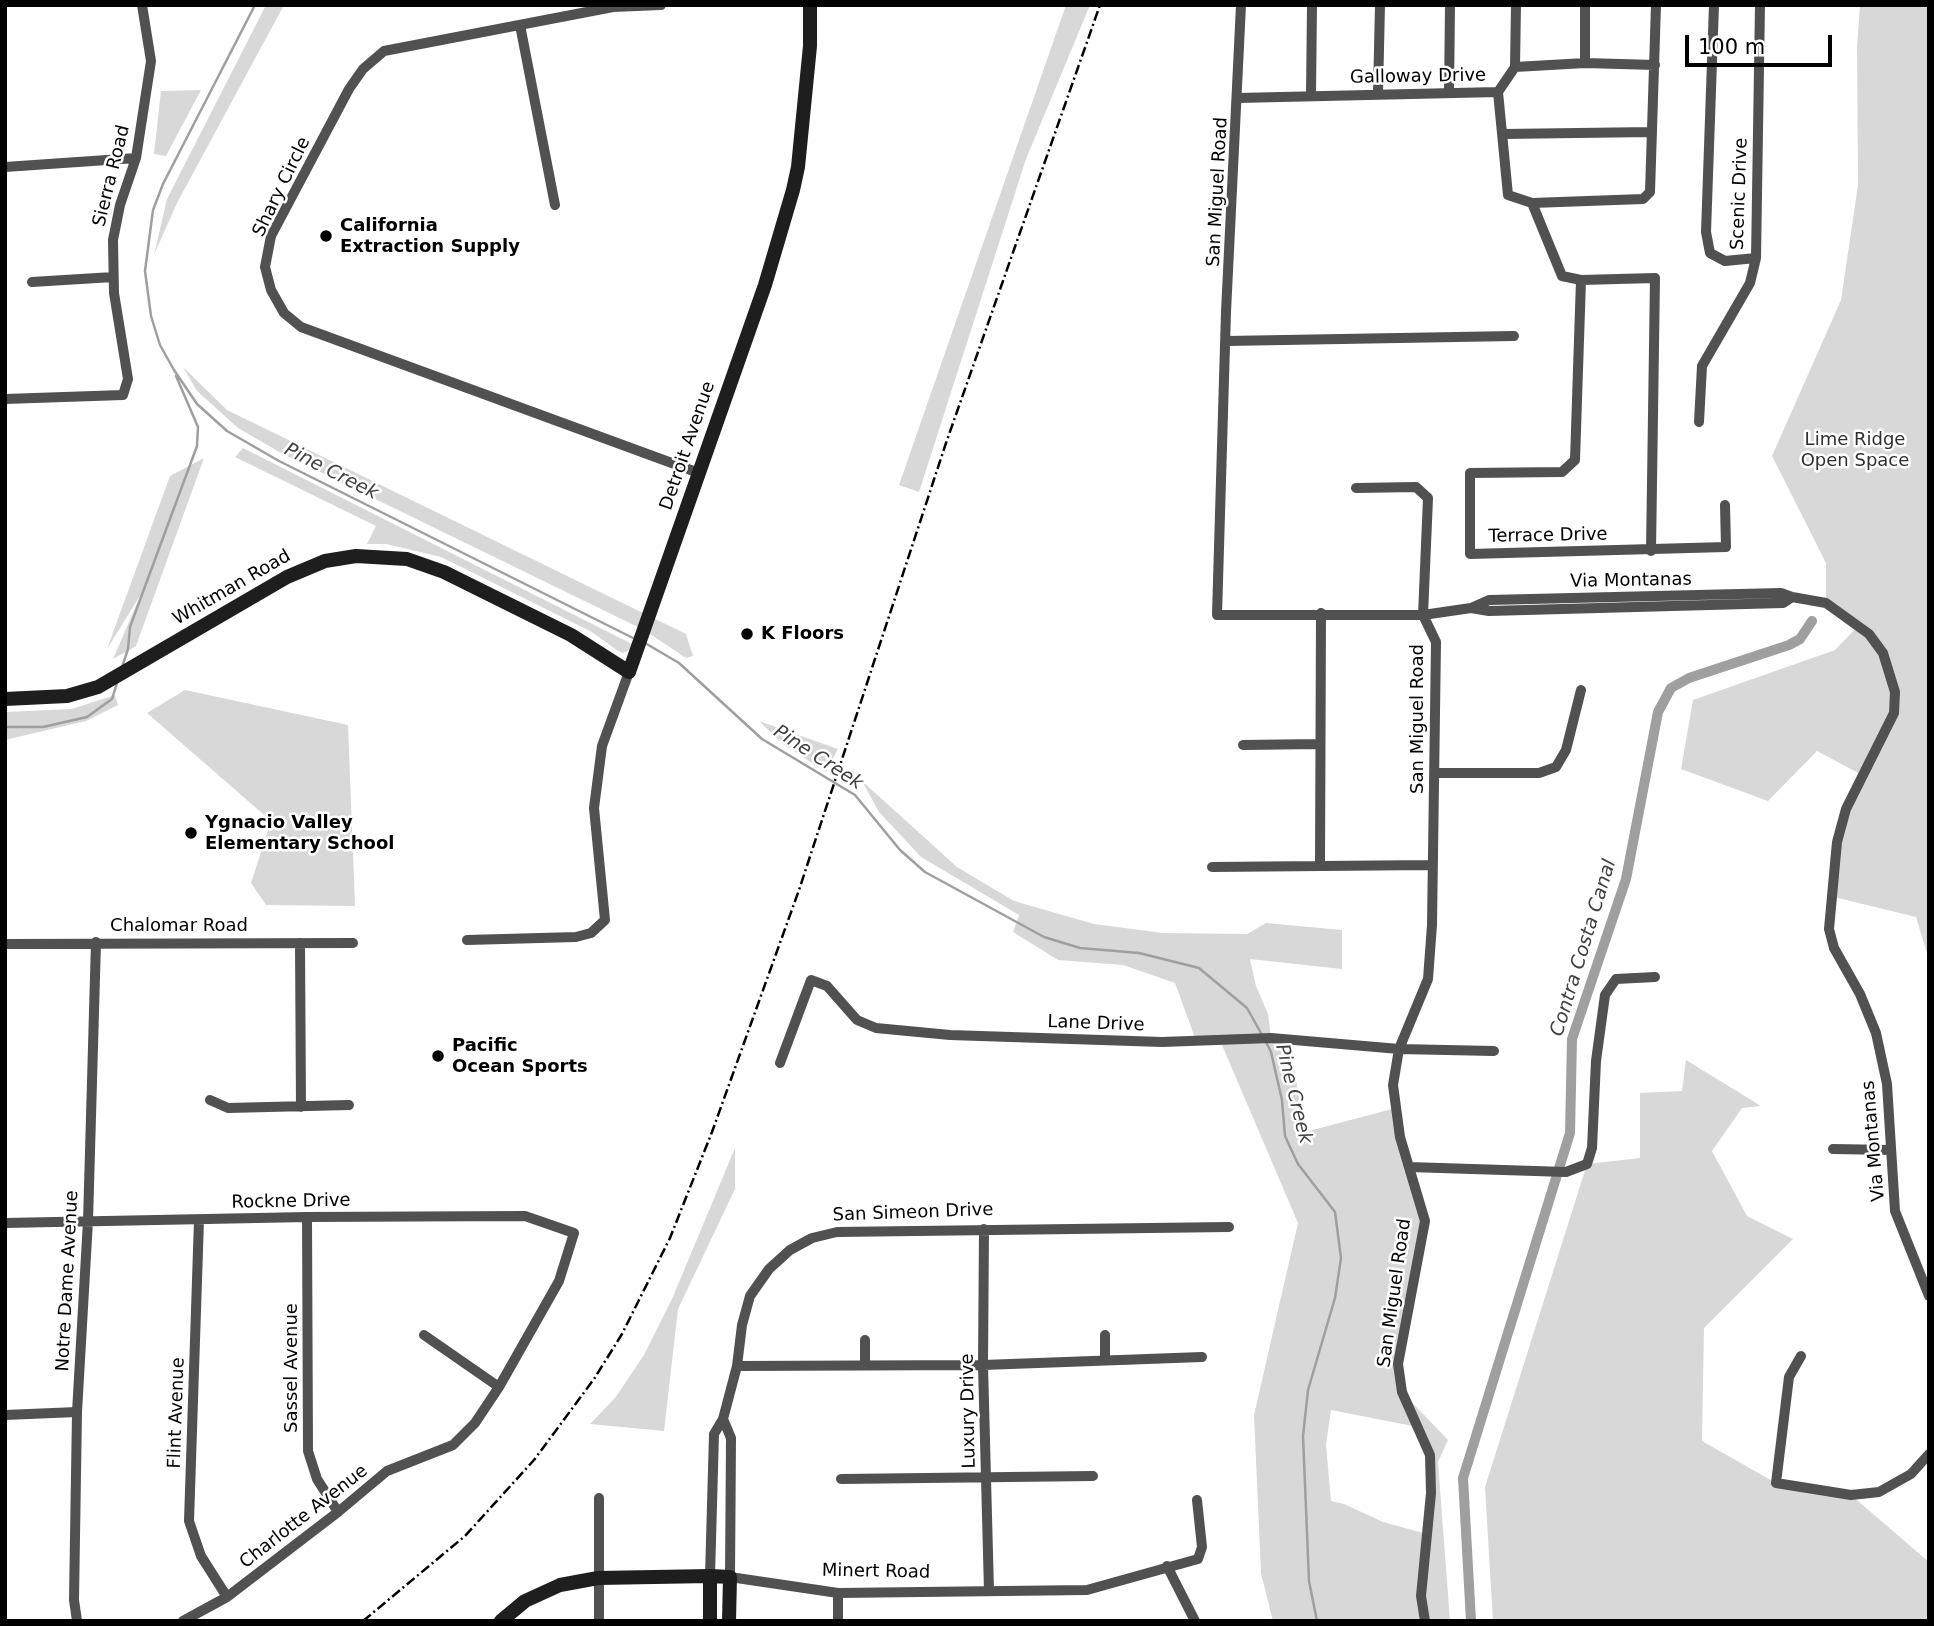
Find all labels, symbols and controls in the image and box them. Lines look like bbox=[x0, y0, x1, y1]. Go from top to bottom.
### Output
scale bar bbox=[1689, 21, 1836, 65]
text: 100 m bbox=[1698, 35, 1765, 59]
street label: Galloway Drive bbox=[1350, 65, 1486, 89]
street label: San Miguel Road bbox=[1203, 117, 1233, 267]
street label: Sierra Road bbox=[89, 123, 135, 229]
street label: Shary Circle bbox=[249, 134, 315, 240]
street label: Scenic Drive bbox=[1727, 137, 1753, 251]
place label: California Extraction Supply bbox=[340, 215, 520, 258]
marker: California Extraction Supply bbox=[318, 228, 334, 244]
street label: Detroit Avenue bbox=[656, 379, 720, 513]
park label: Lime Ridge Open Space bbox=[1801, 429, 1909, 472]
water label: Pine Creek bbox=[280, 439, 382, 505]
street label: Terrace Drive bbox=[1488, 524, 1608, 548]
street label: Whitman Road bbox=[169, 546, 295, 630]
street label: Via Montanas bbox=[1570, 569, 1692, 593]
place label: K Floors bbox=[761, 623, 844, 645]
marker: K Floors bbox=[739, 626, 755, 642]
street label: San Miguel Road bbox=[1407, 644, 1429, 794]
water label: Pine Creek bbox=[769, 721, 867, 795]
place label: Ygnacio Valley Elementary School bbox=[205, 812, 394, 854]
marker: Ygnacio Valley Elementary School bbox=[183, 825, 199, 841]
water label: Contra Costa Canal bbox=[1546, 857, 1622, 1039]
street label: Chalomar Road bbox=[110, 915, 248, 937]
street label: Lane Drive bbox=[1047, 1012, 1145, 1036]
place label: Pacific Ocean Sports bbox=[452, 1035, 588, 1078]
water label: Pine Creek bbox=[1270, 1042, 1316, 1146]
marker: Pacific Ocean Sports bbox=[430, 1048, 446, 1064]
street label: Via Montanas bbox=[1858, 1080, 1890, 1202]
street label: Notre Dame Avenue bbox=[52, 1190, 84, 1372]
street label: Rockne Drive bbox=[231, 1190, 351, 1214]
street label: San Simeon Drive bbox=[832, 1199, 994, 1227]
street label: San Miguel Road bbox=[1374, 1217, 1416, 1369]
street label: Sassel Avenue bbox=[281, 1303, 303, 1433]
street label: Luxury Drive bbox=[957, 1353, 981, 1469]
street label: Flint Avenue bbox=[164, 1357, 190, 1469]
street label: Charlotte Avenue bbox=[236, 1460, 372, 1574]
street label: Minert Road bbox=[822, 1560, 930, 1584]

